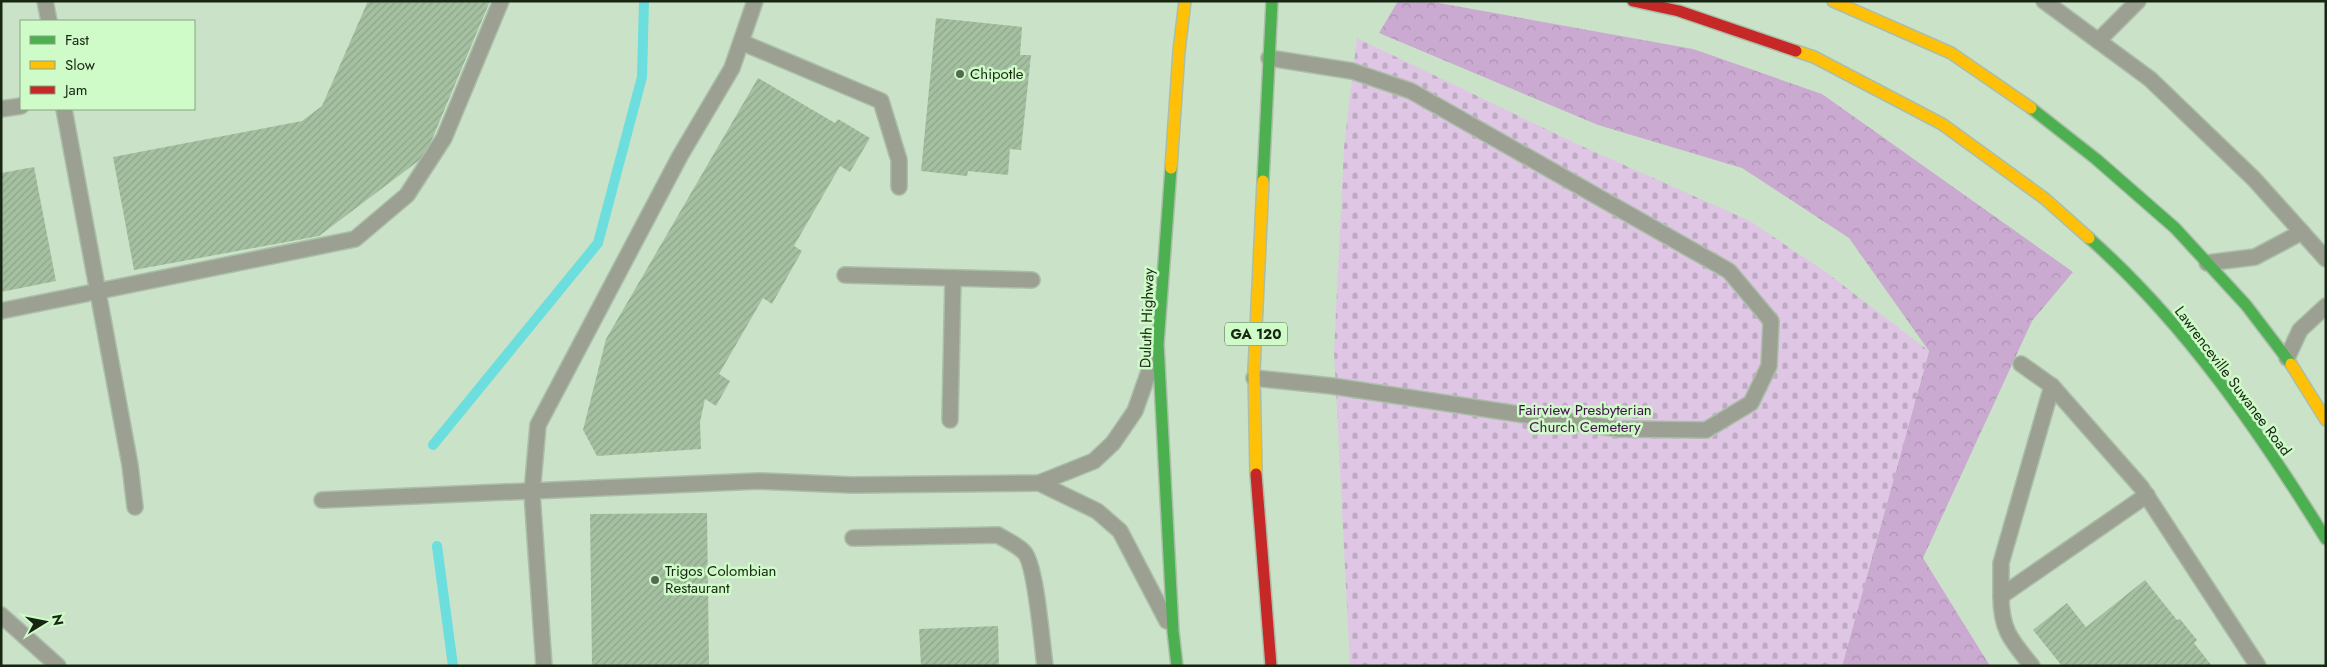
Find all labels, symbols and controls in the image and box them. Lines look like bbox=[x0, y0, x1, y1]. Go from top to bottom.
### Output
legend bbox=[20, 20, 195, 110]
text: Fast bbox=[65, 29, 89, 51]
text: Slow bbox=[65, 54, 96, 76]
place label: Chipotle bbox=[970, 63, 1024, 85]
marker: Chipotle bbox=[954, 68, 966, 80]
text: Jam bbox=[63, 79, 88, 101]
street label: Duluth Highway bbox=[1134, 267, 1160, 369]
street label: Lawrenceville Suwanee Road bbox=[2169, 301, 2297, 461]
road number: GA 120 bbox=[1225, 322, 1287, 346]
park label: Fairview Presbyterian Church Cemetery bbox=[1518, 399, 1652, 438]
place label: Trigos Colombian Restaurant bbox=[665, 560, 776, 599]
marker: Trigos Colombian Restaurant bbox=[649, 574, 661, 586]
north arrow bbox=[20, 597, 70, 647]
text: N bbox=[47, 613, 69, 627]

